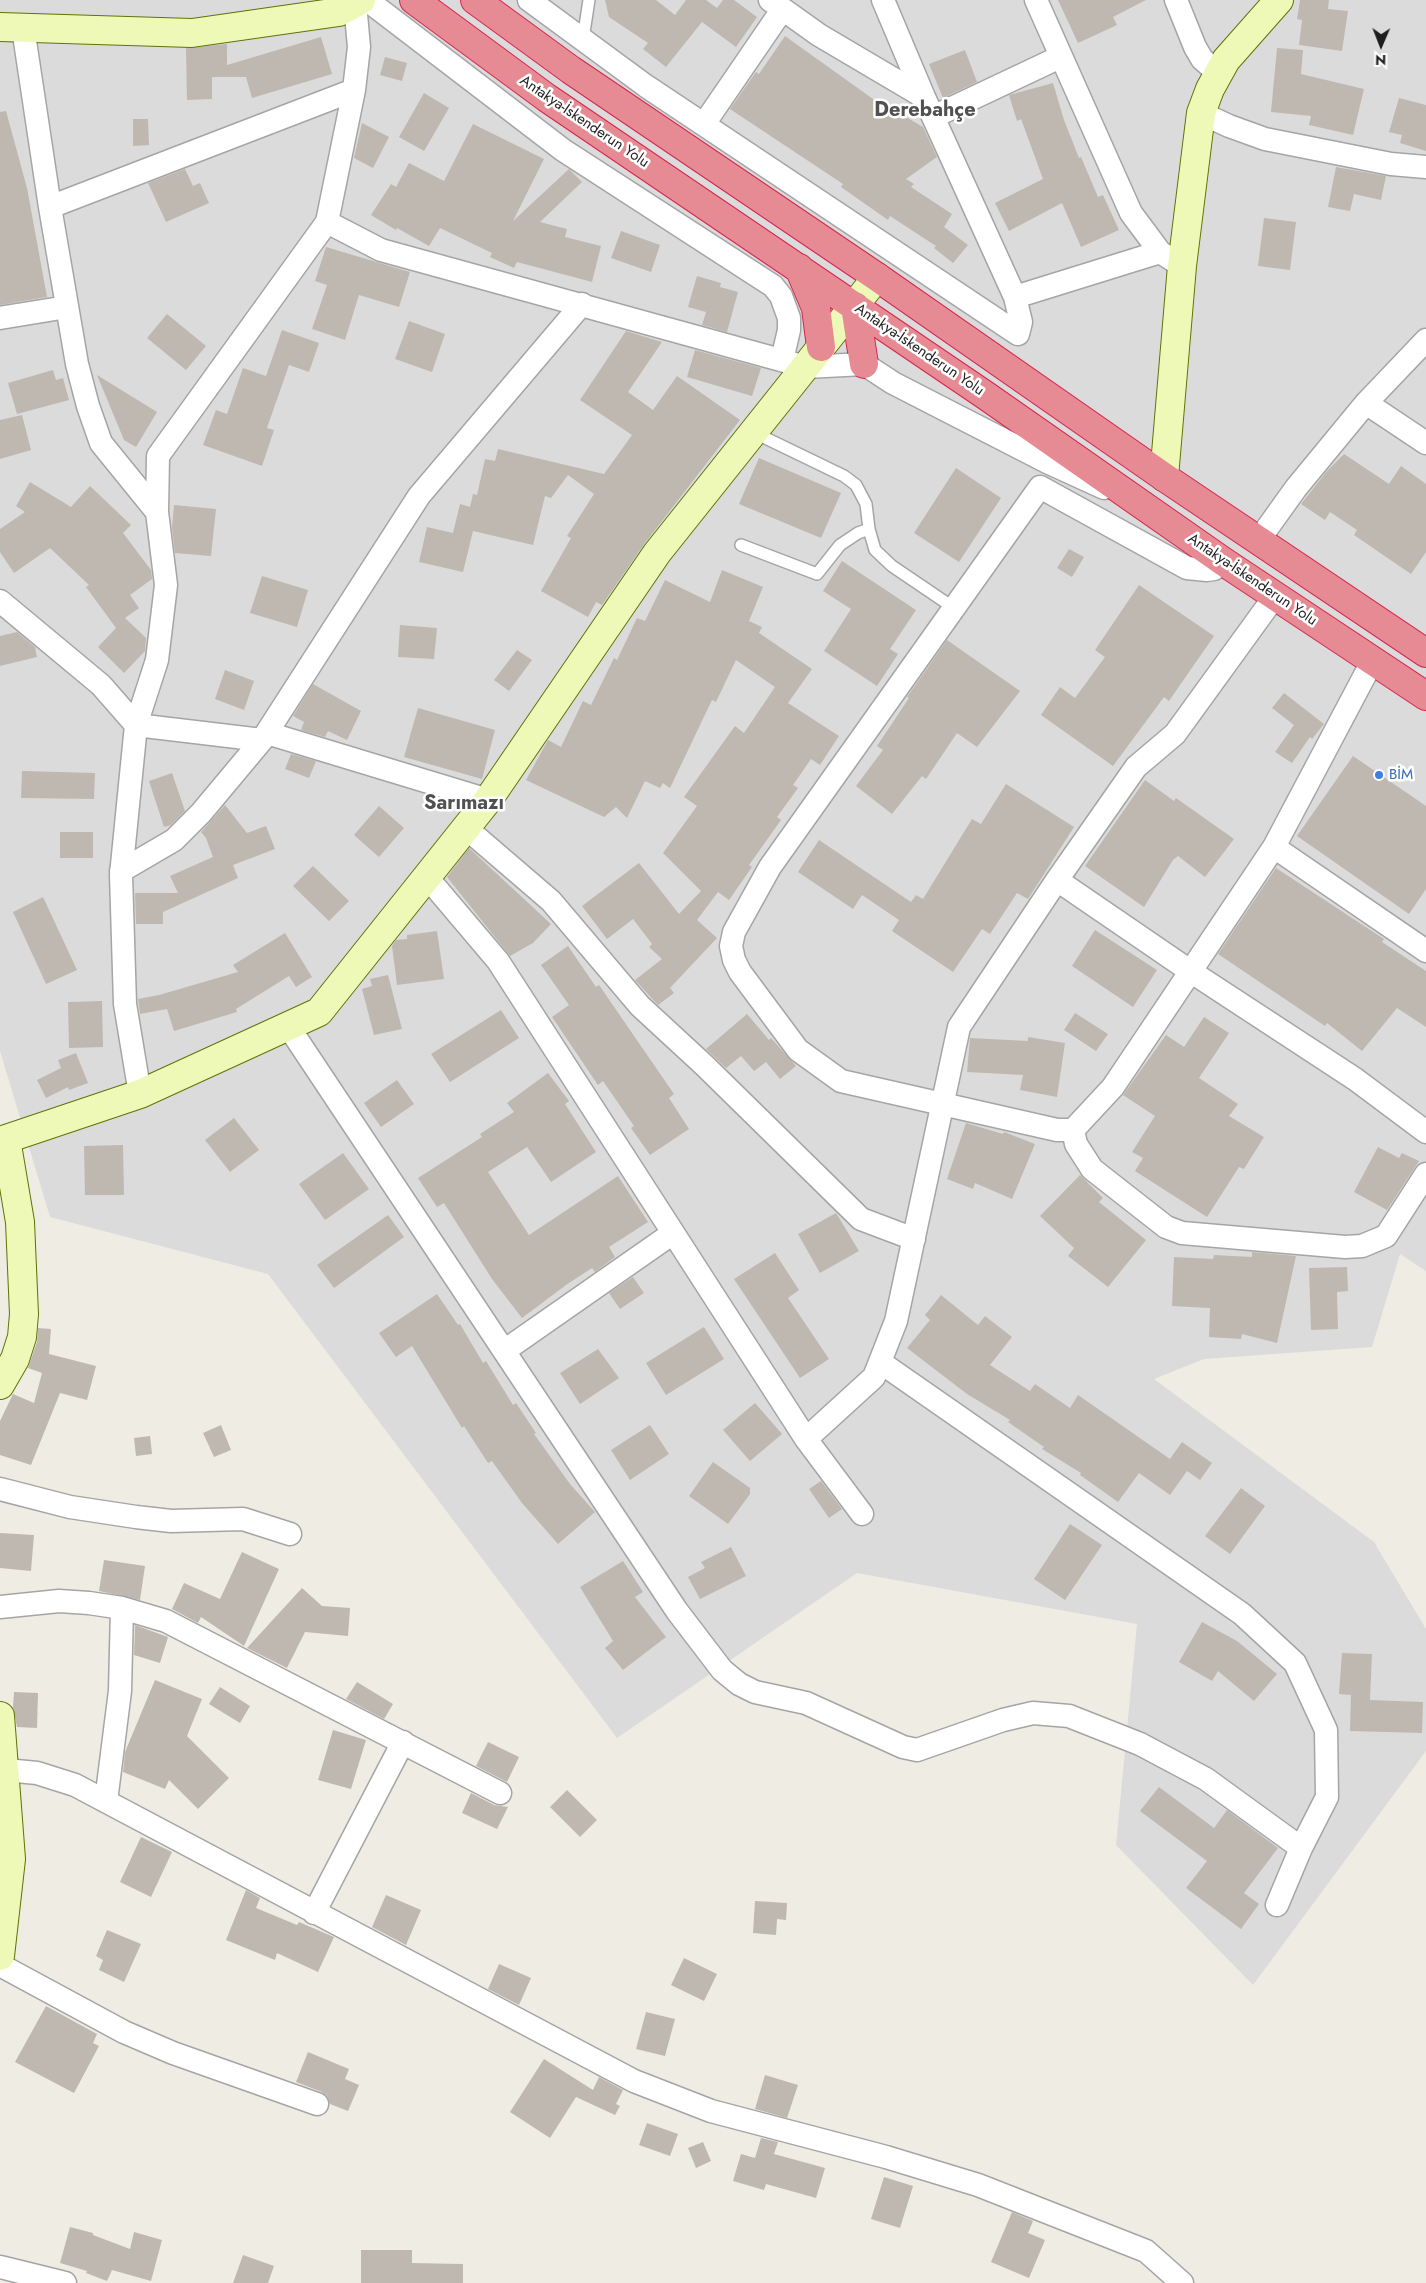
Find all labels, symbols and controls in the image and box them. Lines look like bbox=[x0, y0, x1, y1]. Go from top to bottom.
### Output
north arrow bbox=[1356, 20, 1406, 70]
text: N bbox=[1375, 50, 1386, 70]
street label: Antakya-İskenderun Yolu bbox=[516, 72, 652, 172]
district label: Derebahçe bbox=[874, 99, 976, 123]
street label: Antakya-İskenderun Yolu bbox=[851, 300, 987, 400]
street label: Antakya-İskenderun Yolu bbox=[1184, 530, 1320, 630]
place label: BİM bbox=[1389, 766, 1413, 784]
marker: BİM bbox=[1373, 769, 1385, 781]
district label: Sarımazı bbox=[424, 792, 504, 816]

